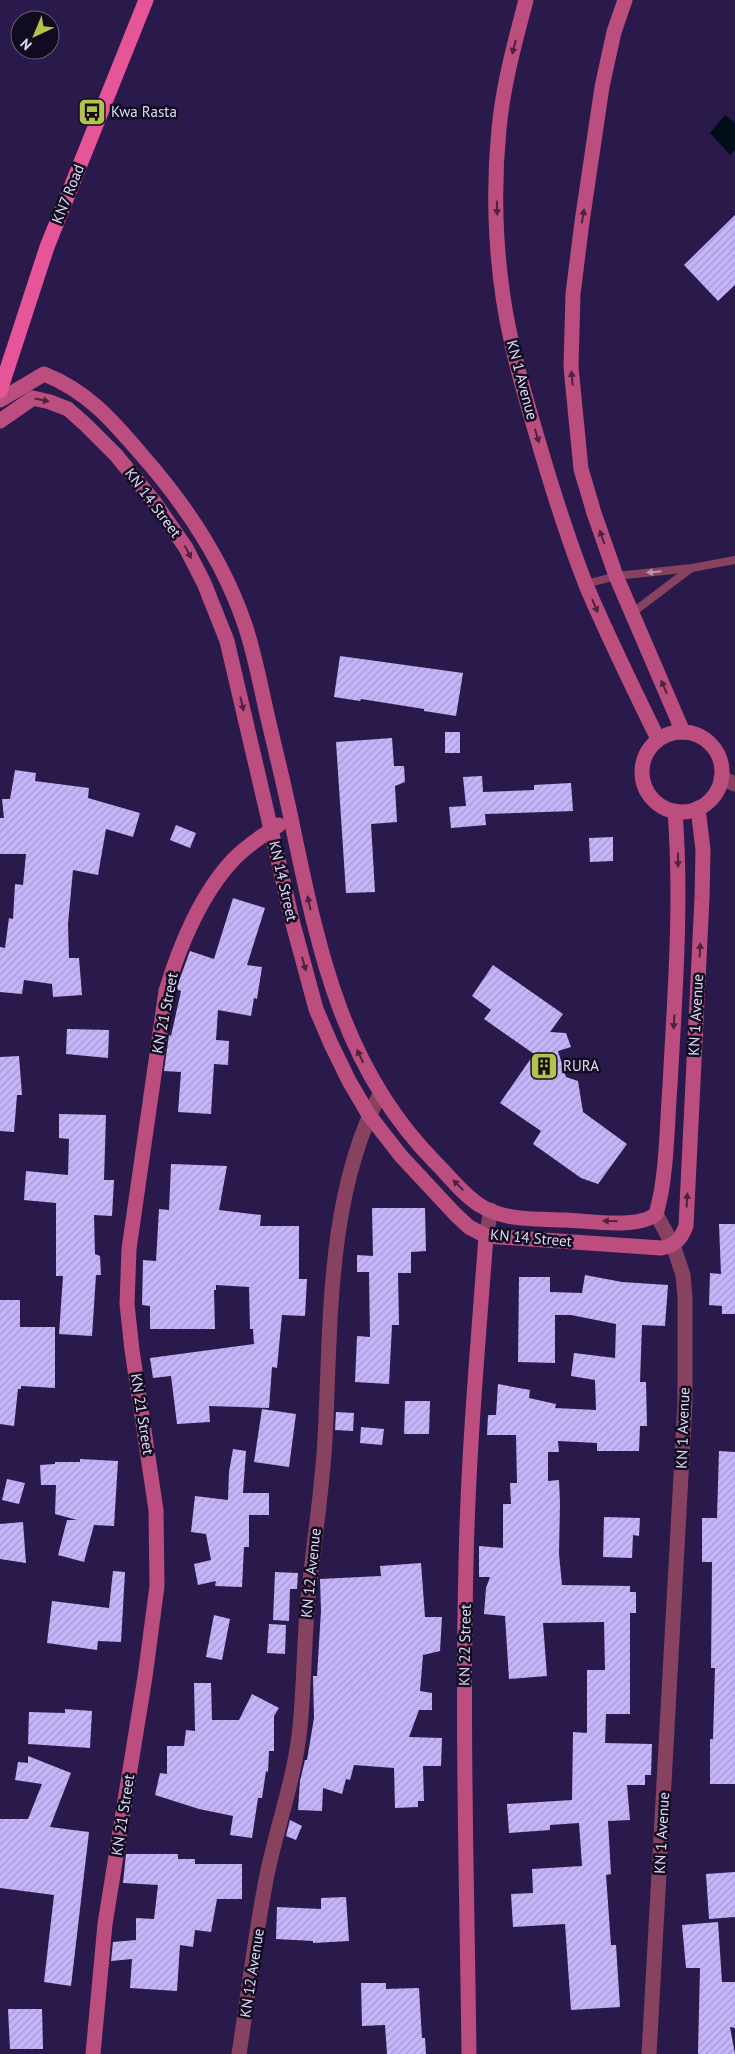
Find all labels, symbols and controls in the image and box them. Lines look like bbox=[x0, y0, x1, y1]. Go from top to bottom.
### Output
north arrow bbox=[10, 10, 60, 60]
text: N bbox=[16, 35, 36, 54]
one-way arrow bbox=[510, 40, 518, 55]
bus stop icon: Kwa Rasta bbox=[77, 97, 107, 127]
place label: Kwa Rasta bbox=[111, 102, 177, 121]
street label: KN7 Road bbox=[47, 161, 88, 226]
one-way arrow bbox=[493, 200, 501, 216]
one-way arrow bbox=[579, 208, 587, 224]
street label: KN 1 Avenue bbox=[503, 338, 542, 422]
one-way arrow bbox=[568, 369, 576, 385]
one-way arrow bbox=[34, 396, 49, 404]
one-way arrow bbox=[533, 429, 541, 444]
street label: KN 14 Street bbox=[121, 464, 186, 541]
one-way arrow bbox=[598, 529, 605, 544]
one-way arrow bbox=[184, 544, 192, 559]
one-way arrow bbox=[646, 568, 662, 576]
one-way arrow bbox=[592, 599, 600, 613]
one-way arrow bbox=[660, 679, 668, 694]
one-way arrow bbox=[238, 697, 246, 712]
street label: KN 14 Street bbox=[265, 839, 302, 923]
one-way arrow bbox=[674, 852, 682, 868]
one-way arrow bbox=[304, 894, 312, 910]
one-way arrow bbox=[696, 942, 704, 958]
one-way arrow bbox=[300, 957, 308, 972]
street label: KN 21 Street bbox=[147, 971, 182, 1055]
street label: KN 1 Avenue bbox=[684, 974, 707, 1056]
one-way arrow bbox=[669, 1014, 677, 1030]
one-way arrow bbox=[356, 1049, 364, 1063]
building icon: RURA bbox=[529, 1051, 559, 1081]
place label: RURA bbox=[563, 1056, 599, 1075]
one-way arrow bbox=[452, 1179, 464, 1191]
one-way arrow bbox=[683, 1192, 691, 1208]
one-way arrow bbox=[601, 1217, 617, 1225]
street label: KN 14 Street bbox=[489, 1224, 573, 1251]
street label: KN 21 Street bbox=[127, 1372, 158, 1456]
street label: KN 1 Avenue bbox=[672, 1387, 693, 1469]
street label: KN 12 Avenue bbox=[296, 1527, 325, 1619]
street label: KN 22 Street bbox=[454, 1604, 475, 1686]
street label: KN 21 Street bbox=[107, 1773, 138, 1857]
street label: KN 1 Avenue bbox=[650, 1792, 673, 1874]
street label: KN 12 Avenue bbox=[235, 1927, 268, 2019]

